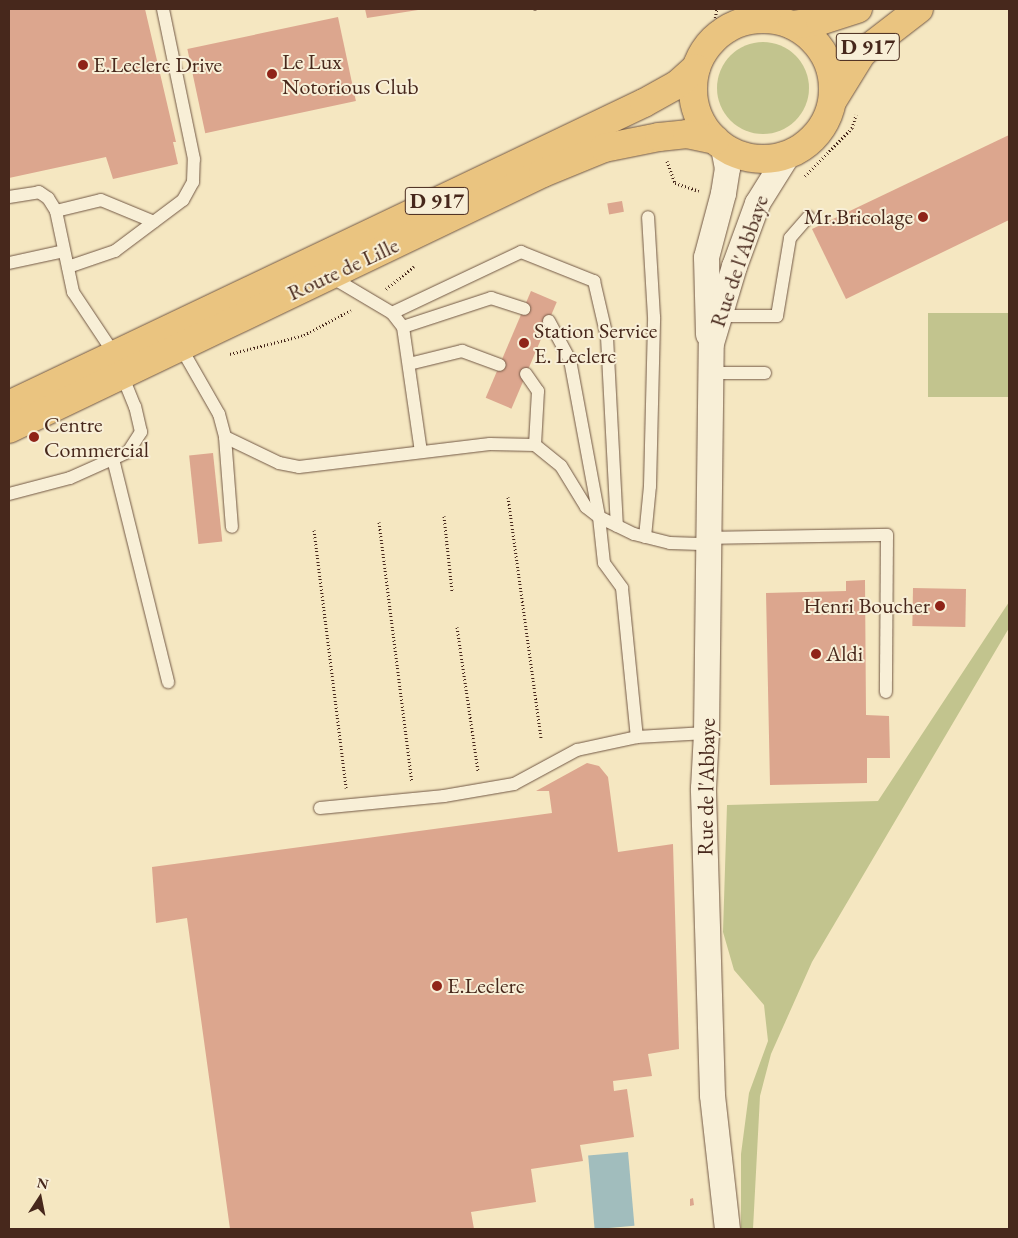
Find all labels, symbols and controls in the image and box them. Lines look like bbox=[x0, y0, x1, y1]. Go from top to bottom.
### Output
road number: D 917 bbox=[836, 28, 900, 66]
place label: Le Lux Notorious Club bbox=[282, 48, 419, 100]
place label: E.Leclerc Drive bbox=[93, 52, 222, 78]
marker: E.Leclerc Drive bbox=[77, 59, 89, 71]
marker: Le Lux Notorious Club bbox=[266, 68, 278, 80]
road number: D 917 bbox=[404, 182, 470, 220]
street label: Rue de l'Abbaye bbox=[704, 192, 774, 330]
place label: Mr.Bricolage bbox=[804, 204, 913, 230]
marker: Mr.Bricolage bbox=[917, 211, 929, 223]
street label: Route de Lille bbox=[283, 232, 403, 306]
place label: Station Service E. Leclerc bbox=[534, 317, 657, 368]
marker: Station Service E. Leclerc bbox=[518, 337, 530, 349]
place label: Centre Commercial bbox=[44, 411, 149, 462]
marker: Centre Commercial bbox=[28, 431, 40, 443]
place label: Henri Boucher bbox=[803, 593, 930, 619]
marker: Henri Boucher bbox=[934, 600, 946, 612]
place label: Aldi bbox=[826, 641, 863, 667]
marker: Aldi bbox=[810, 648, 822, 660]
street label: Rue de l'Abbaye bbox=[692, 718, 720, 856]
place label: E.Leclerc bbox=[447, 973, 525, 999]
marker: E.Leclerc bbox=[431, 980, 443, 992]
north arrow bbox=[15, 1173, 65, 1223]
text: N bbox=[36, 1173, 50, 1193]

